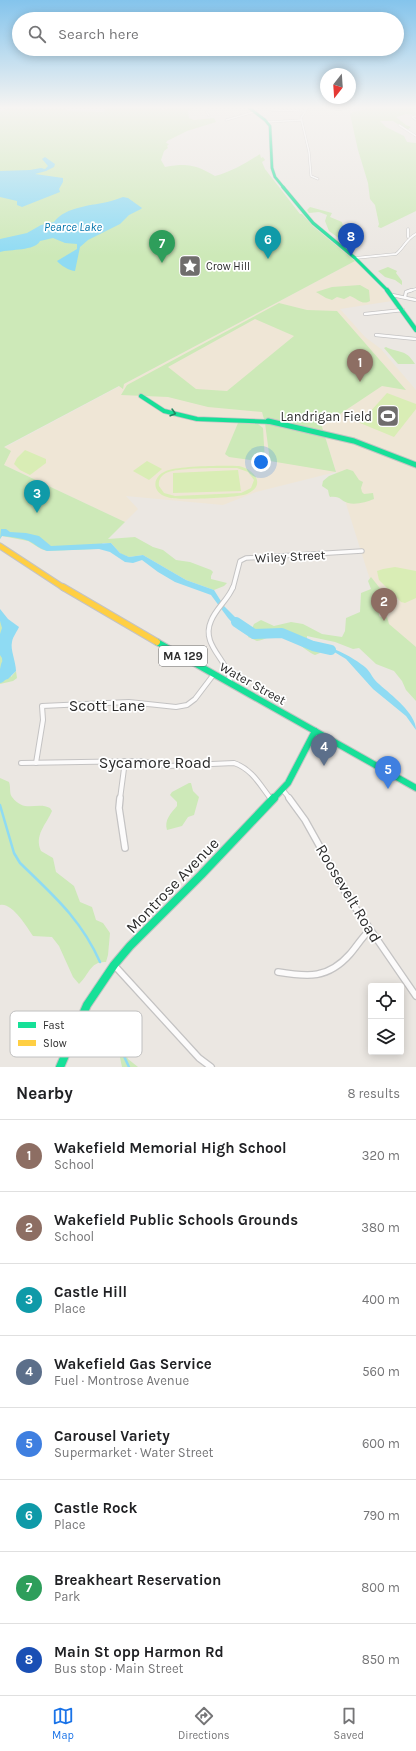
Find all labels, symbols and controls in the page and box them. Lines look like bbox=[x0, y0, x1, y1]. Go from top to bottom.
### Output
search box bbox=[12, 12, 404, 56]
icon: search bbox=[26, 23, 48, 45]
text: Search here bbox=[58, 25, 139, 43]
north arrow bbox=[320, 68, 356, 104]
water label: Pearce Lake bbox=[44, 220, 103, 234]
pin: 8 bbox=[338, 223, 364, 256]
pin: 6 bbox=[255, 226, 281, 259]
pin: 7 bbox=[149, 230, 175, 263]
place icon: Crow Hill bbox=[177, 253, 203, 279]
place label: Crow Hill bbox=[206, 260, 250, 273]
pin: 1 bbox=[347, 349, 373, 382]
sports icon: Landrigan Field bbox=[375, 403, 401, 429]
one-way arrow bbox=[169, 408, 176, 417]
place label: Landrigan Field bbox=[281, 409, 372, 424]
your location bbox=[251, 452, 271, 472]
pin: 3 bbox=[24, 480, 50, 513]
street label: Wiley Street bbox=[254, 547, 326, 566]
pin: 2 bbox=[371, 588, 397, 621]
road number: MA 129 bbox=[159, 646, 207, 666]
street label: Water Street bbox=[217, 659, 289, 708]
street label: Scott Lane bbox=[69, 696, 145, 715]
pin: 4 bbox=[311, 733, 337, 766]
street label: Sycamore Road bbox=[99, 753, 211, 772]
pin: 5 bbox=[375, 756, 401, 789]
street label: Montrose Avenue bbox=[122, 834, 223, 937]
street label: Roosevelt Road bbox=[312, 841, 385, 946]
map controls bbox=[368, 983, 404, 1055]
button: locate bbox=[368, 983, 404, 1019]
legend bbox=[10, 1011, 142, 1057]
text: Fast bbox=[43, 1019, 64, 1032]
button: layers bbox=[368, 1019, 404, 1055]
text: Slow bbox=[43, 1037, 67, 1050]
text: Nearby bbox=[16, 1083, 73, 1103]
text: 8 results bbox=[347, 1086, 400, 1101]
text: Wakefield Memorial High School bbox=[54, 1139, 287, 1157]
text: 1 bbox=[27, 1148, 31, 1163]
text: 320 m bbox=[362, 1148, 400, 1163]
text: School bbox=[54, 1157, 94, 1172]
text: Wakefield Public Schools Grounds bbox=[54, 1211, 298, 1229]
text: 2 bbox=[25, 1220, 33, 1235]
text: 380 m bbox=[361, 1220, 400, 1235]
text: School bbox=[54, 1229, 94, 1244]
text: Castle Hill bbox=[54, 1283, 127, 1301]
text: 3 bbox=[25, 1292, 33, 1307]
text: 400 m bbox=[362, 1292, 400, 1307]
text: Place bbox=[54, 1301, 85, 1316]
text: Wakefield Gas Service bbox=[54, 1355, 212, 1373]
text: 4 bbox=[25, 1364, 33, 1379]
text: 560 m bbox=[362, 1364, 400, 1379]
text: Fuel · Montrose Avenue bbox=[54, 1373, 189, 1388]
text: Carousel Variety bbox=[54, 1427, 170, 1445]
text: 5 bbox=[25, 1436, 33, 1451]
text: 600 m bbox=[362, 1436, 400, 1451]
text: Supermarket · Water Street bbox=[54, 1445, 214, 1460]
text: Castle Rock bbox=[54, 1499, 137, 1517]
text: 6 bbox=[25, 1508, 33, 1523]
text: 790 m bbox=[363, 1508, 400, 1523]
text: Place bbox=[54, 1517, 85, 1532]
text: Breakheart Reservation bbox=[54, 1571, 221, 1589]
text: 7 bbox=[26, 1580, 32, 1595]
text: 800 m bbox=[361, 1580, 400, 1595]
text: Park bbox=[54, 1589, 80, 1604]
text: Main St opp Harmon Rd bbox=[54, 1643, 224, 1661]
text: 8 bbox=[25, 1652, 33, 1667]
text: 850 m bbox=[362, 1652, 400, 1667]
text: Bus stop · Main Street bbox=[54, 1661, 183, 1676]
tab: Map bbox=[52, 1705, 74, 1742]
tab: Directions bbox=[178, 1705, 230, 1742]
tab: Saved bbox=[334, 1705, 364, 1742]

